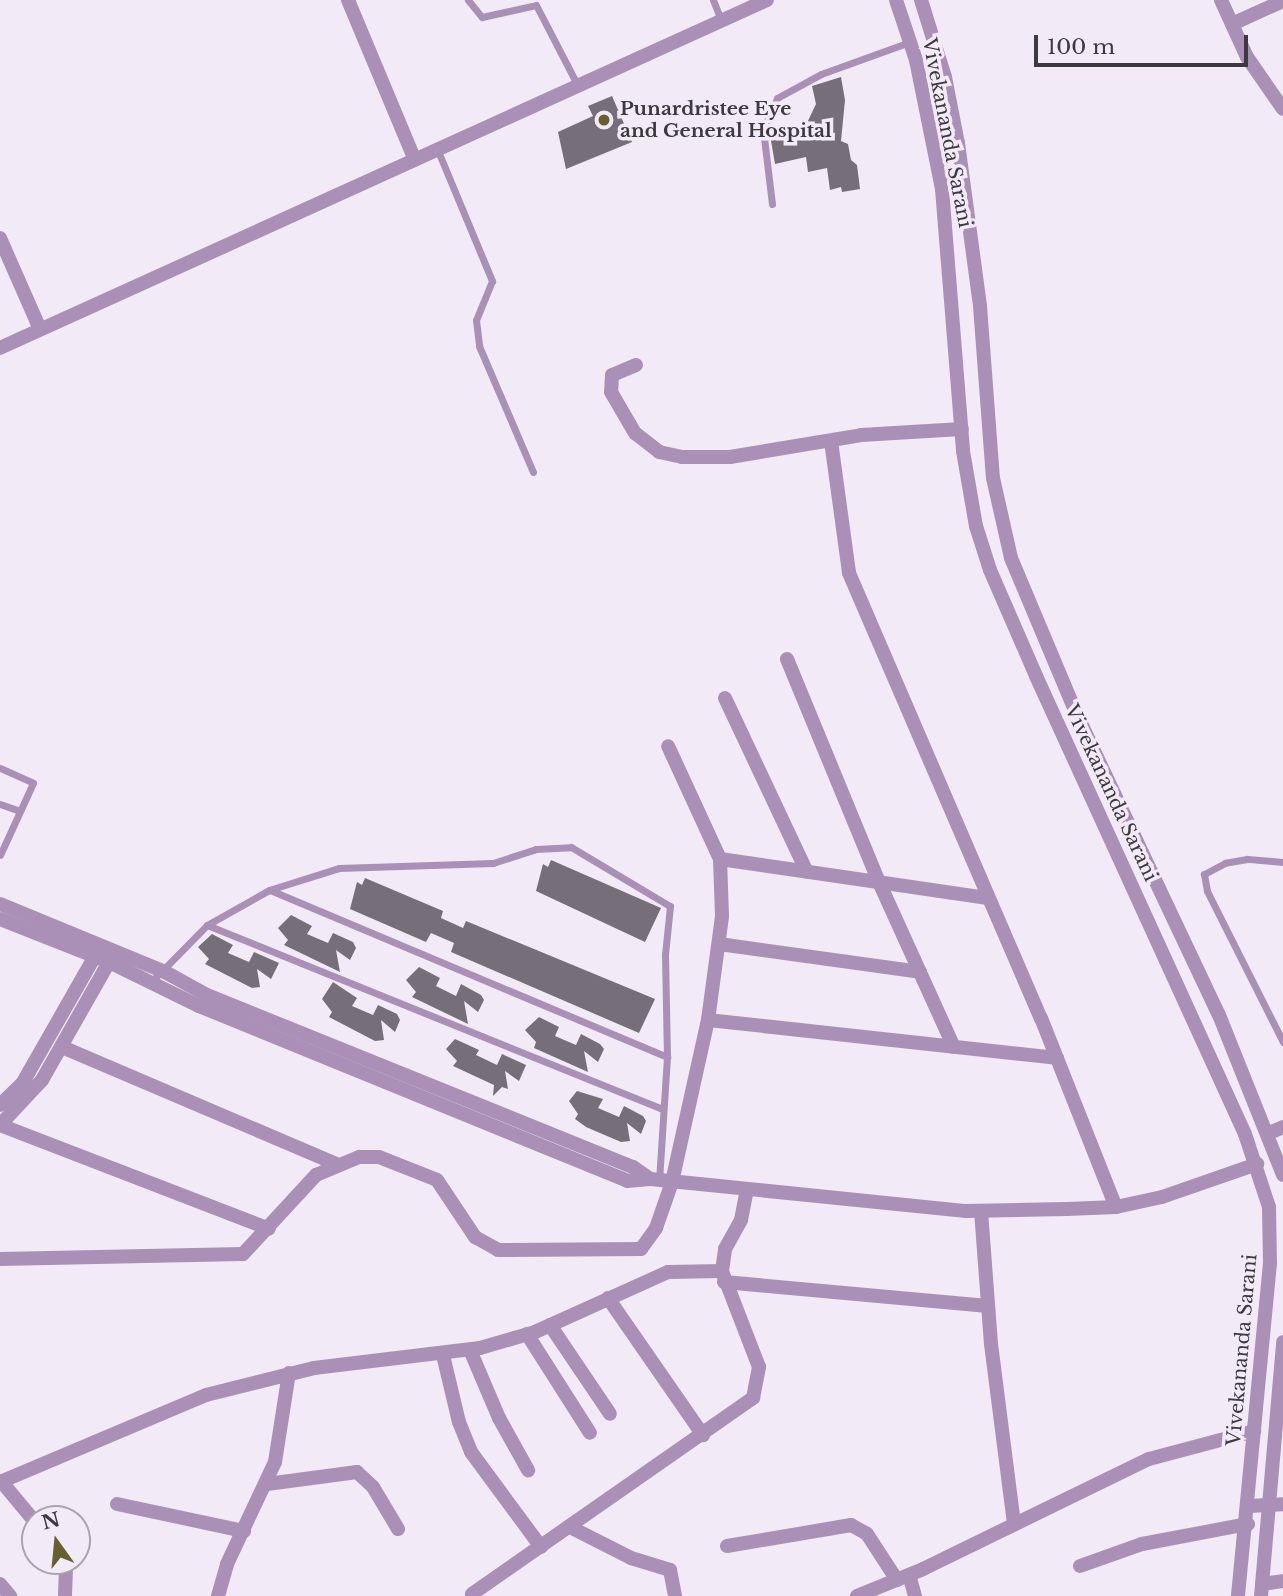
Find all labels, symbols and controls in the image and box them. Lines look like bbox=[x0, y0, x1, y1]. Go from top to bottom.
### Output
scale bar bbox=[1038, 21, 1252, 65]
text: 100 m bbox=[1047, 34, 1115, 60]
street label: Vivekananda Sarani bbox=[917, 36, 977, 230]
place label: Punardristee Eye and General Hospital bbox=[620, 98, 832, 142]
marker: Punardristee Eye and General Hospital bbox=[594, 110, 614, 130]
street label: Vivekananda Sarani bbox=[1060, 701, 1162, 885]
street label: Vivekananda Sarani bbox=[1222, 1253, 1262, 1447]
north arrow bbox=[21, 1505, 91, 1575]
text: N bbox=[39, 1508, 63, 1535]

